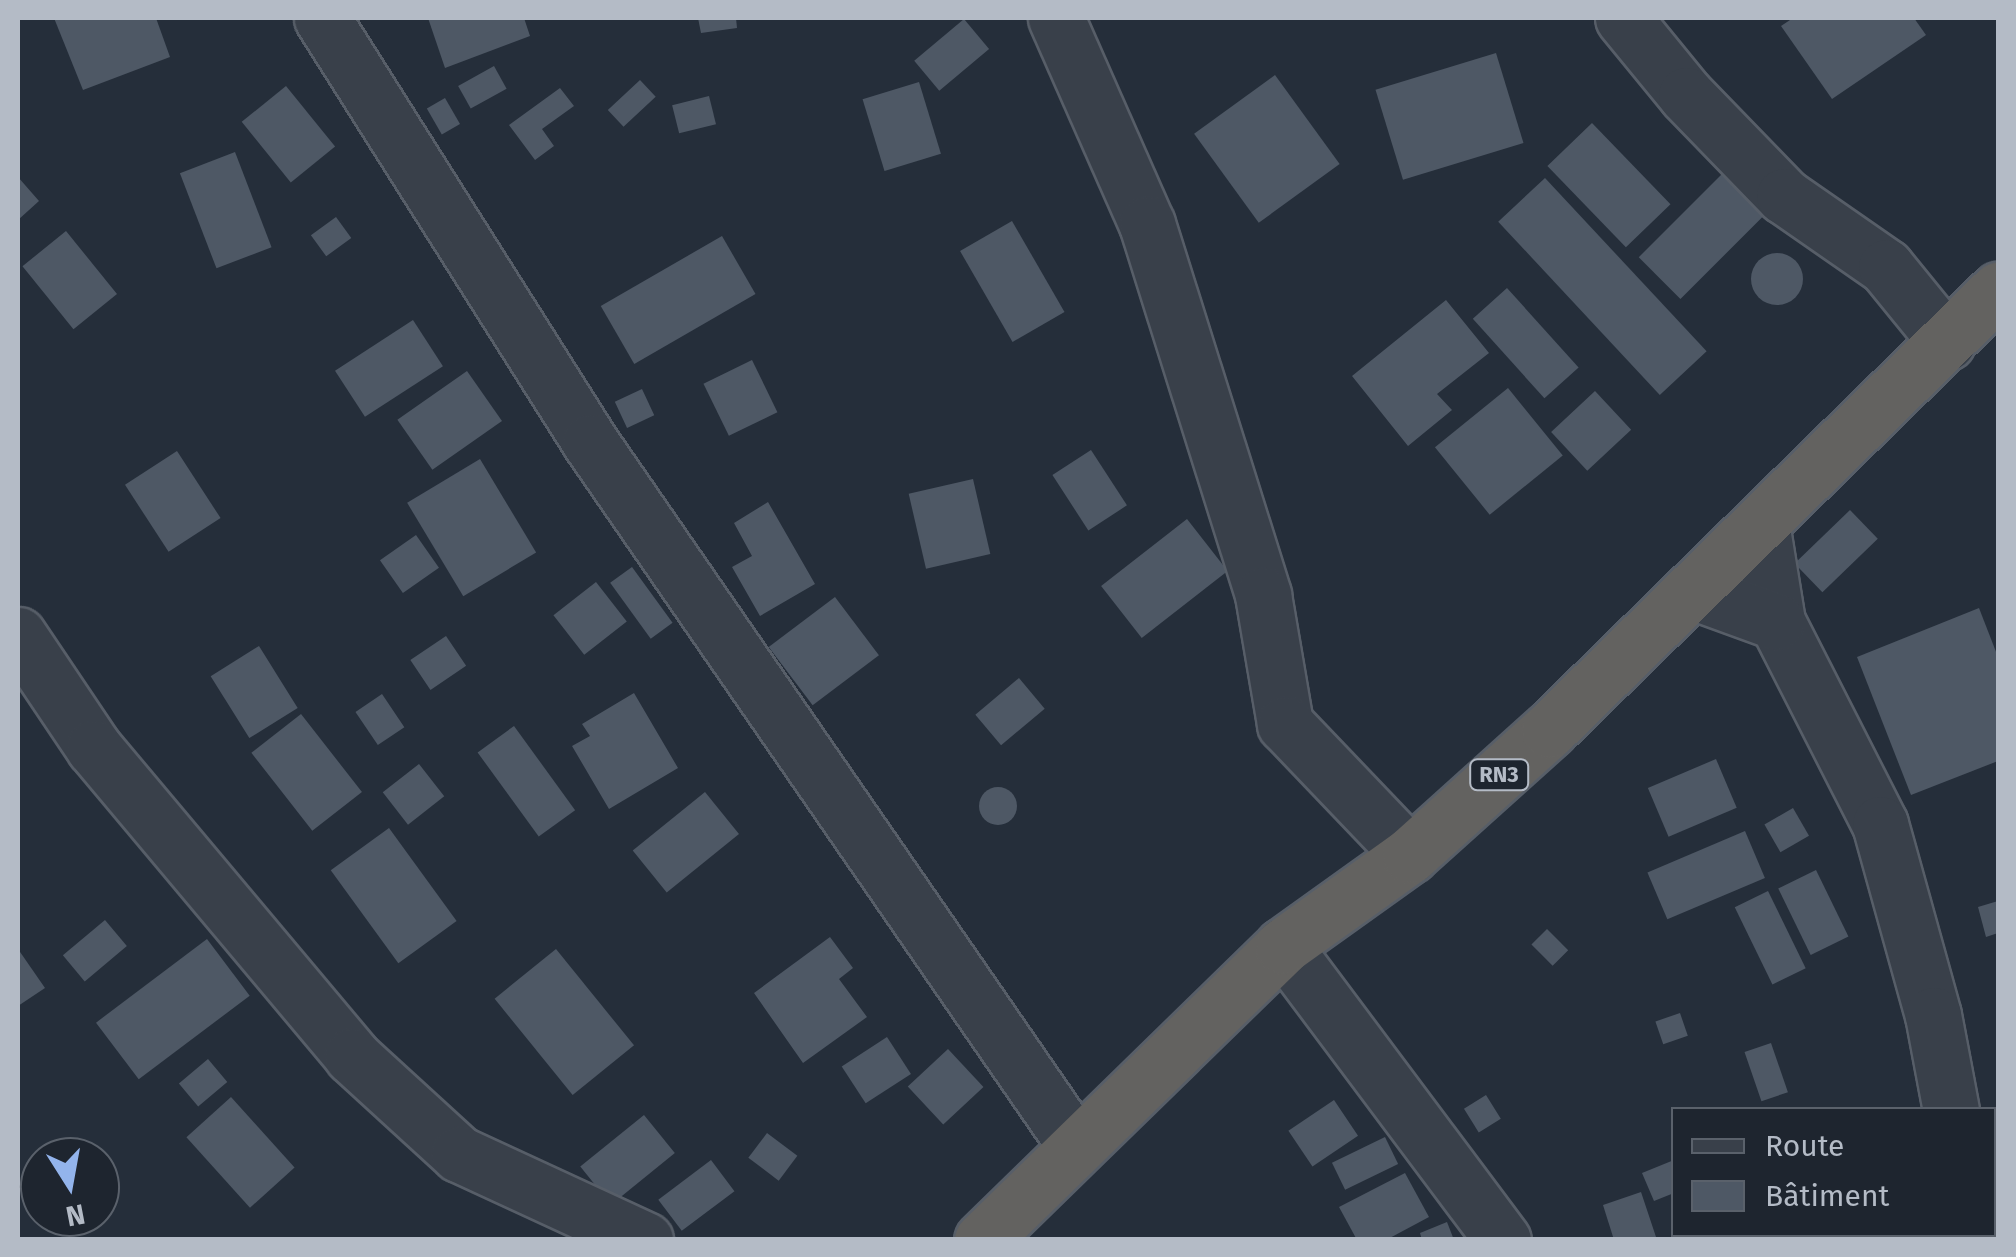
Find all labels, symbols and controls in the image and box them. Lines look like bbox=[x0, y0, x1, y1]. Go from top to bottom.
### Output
road number: RN3 bbox=[1469, 758, 1529, 792]
legend bbox=[1671, 1107, 1996, 1237]
text: Route bbox=[1765, 1128, 1844, 1164]
north arrow bbox=[20, 1137, 120, 1237]
text: Bâtiment bbox=[1765, 1178, 1889, 1214]
text: N bbox=[63, 1197, 88, 1233]

